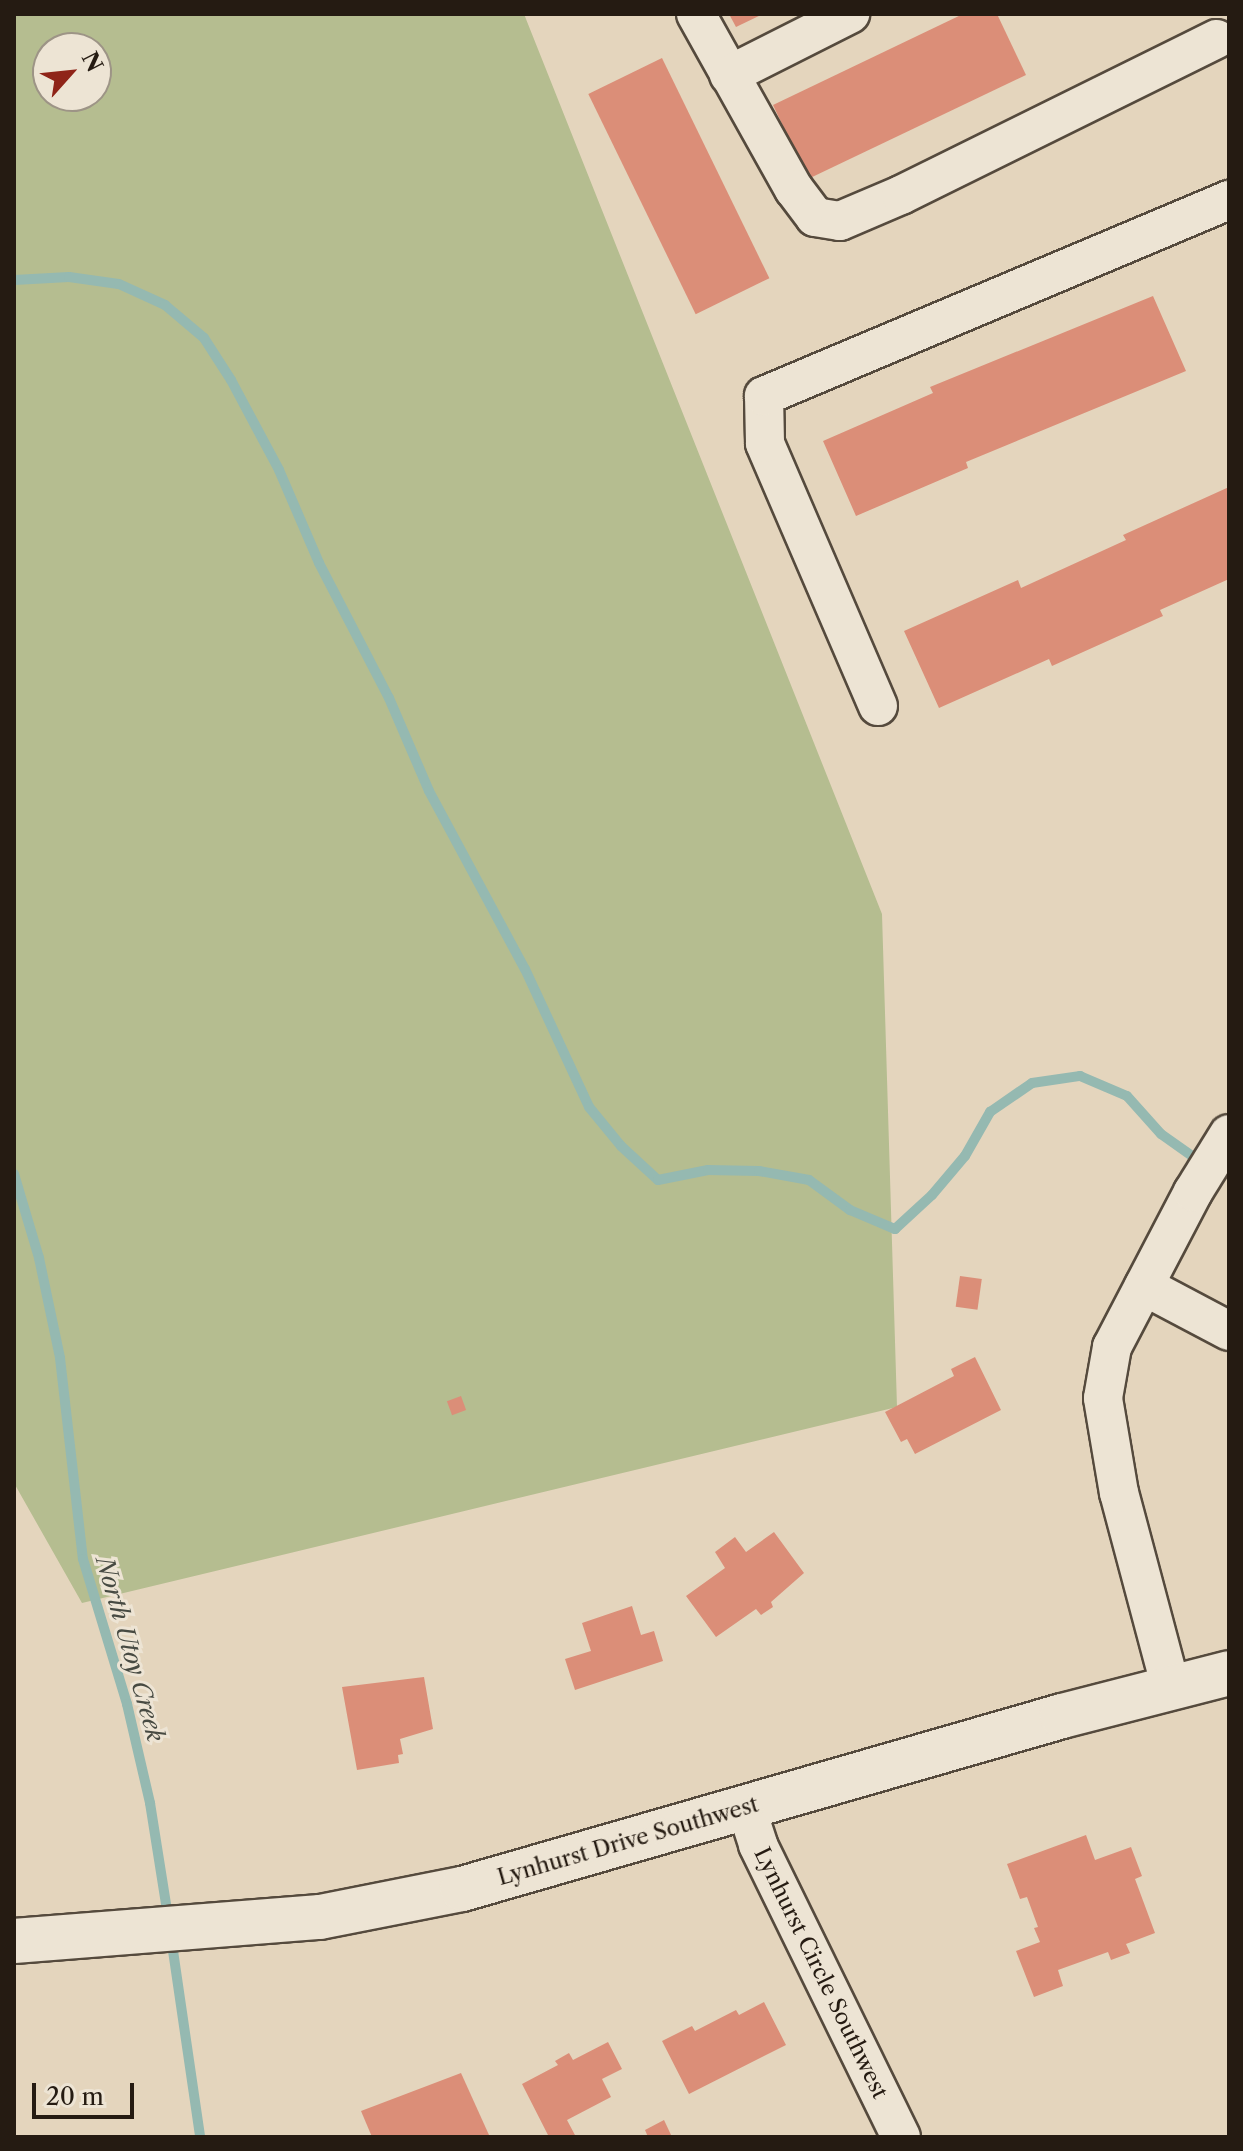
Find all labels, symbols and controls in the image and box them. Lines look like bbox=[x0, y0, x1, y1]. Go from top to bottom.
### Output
north arrow bbox=[32, 32, 112, 112]
text: N bbox=[76, 47, 108, 76]
water label: North Utoy Creek bbox=[90, 1553, 170, 1745]
street label: Lynhurst Drive Southwest bbox=[494, 1791, 762, 1891]
street label: Lynhurst Circle Southwest bbox=[749, 1843, 893, 2103]
scale bar bbox=[36, 2067, 138, 2117]
text: 20 m bbox=[46, 2082, 104, 2111]

